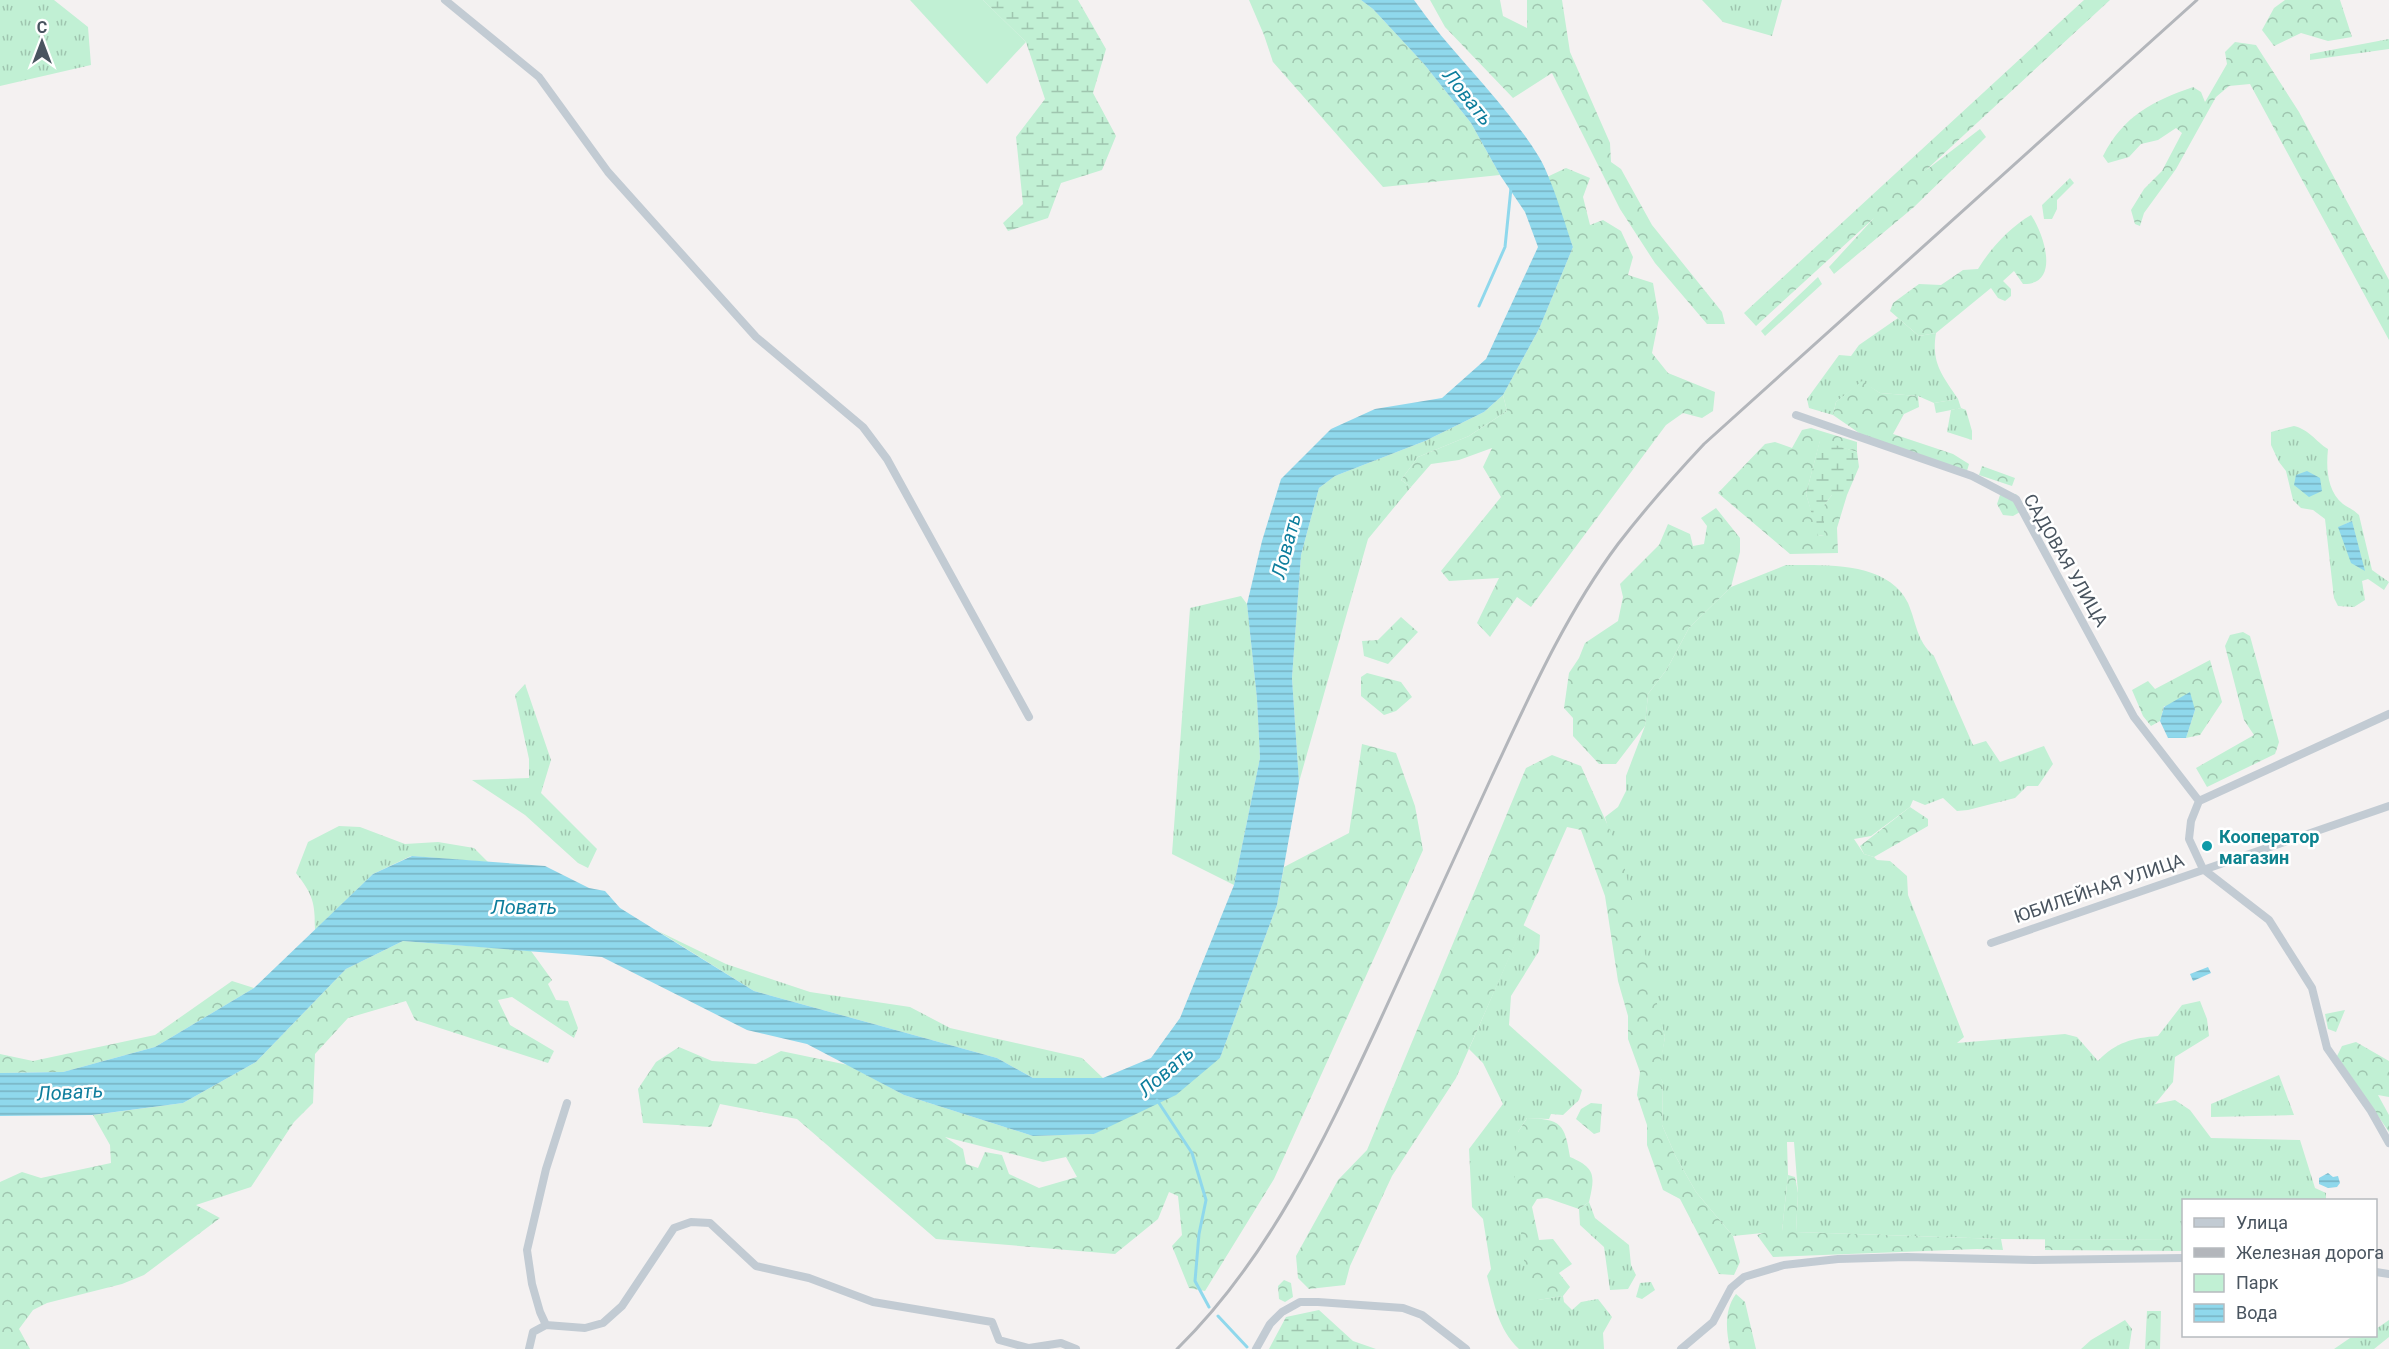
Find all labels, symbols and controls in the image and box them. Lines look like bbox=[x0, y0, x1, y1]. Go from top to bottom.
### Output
north arrow bbox=[12, 12, 72, 72]
text: С bbox=[37, 18, 47, 37]
water label: Ловать bbox=[1437, 63, 1498, 130]
street label: САДОВАЯ УЛИЦА bbox=[2019, 490, 2113, 630]
water label: Ловать bbox=[1266, 511, 1306, 582]
place label: Кооператор магазин bbox=[2219, 826, 2319, 868]
marker: Кооператор магазин bbox=[2200, 839, 2214, 853]
street label: ЮБИЛЕЙНАЯ УЛИЦА bbox=[2011, 849, 2187, 927]
water label: Ловать bbox=[490, 895, 557, 919]
water label: Ловать bbox=[1132, 1040, 1199, 1102]
water label: Ловать bbox=[35, 1078, 104, 1106]
legend bbox=[2182, 1199, 2377, 1337]
text: Улица bbox=[2236, 1212, 2288, 1233]
text: Железная дорога bbox=[2236, 1242, 2384, 1263]
text: Парк bbox=[2236, 1272, 2279, 1293]
text: Вода bbox=[2236, 1302, 2278, 1323]

